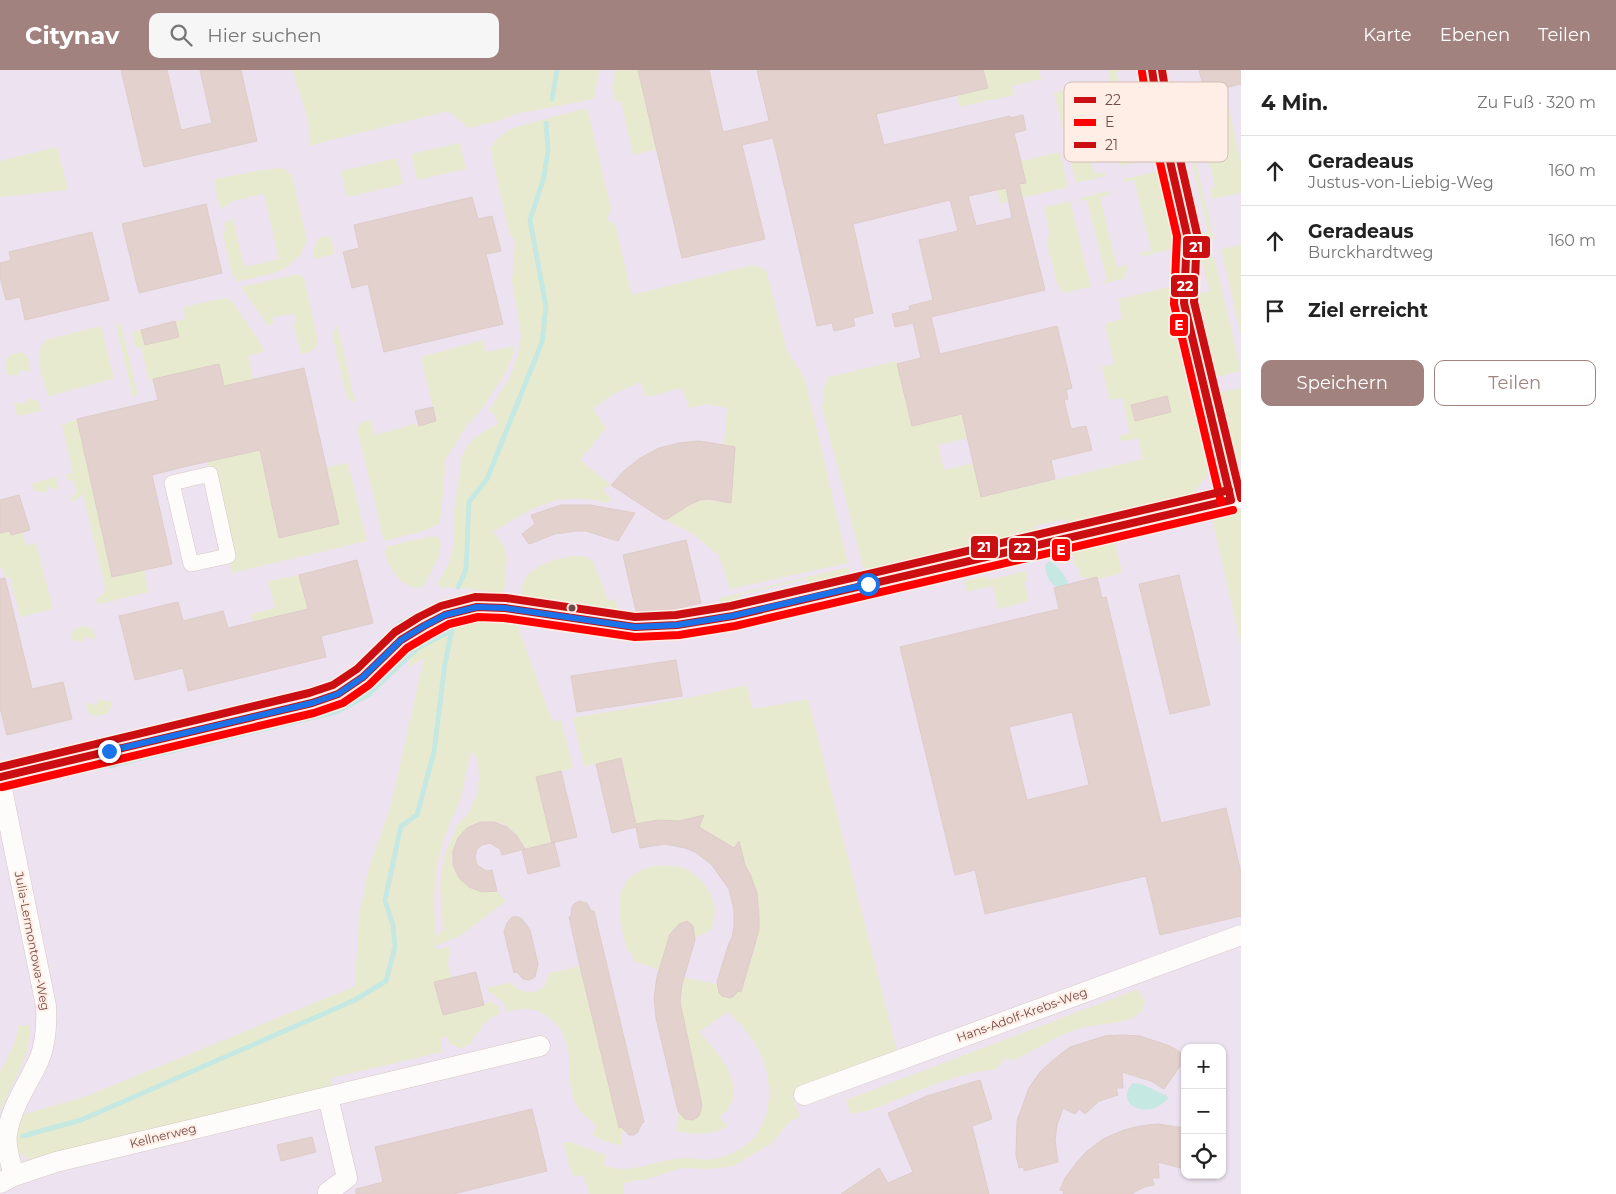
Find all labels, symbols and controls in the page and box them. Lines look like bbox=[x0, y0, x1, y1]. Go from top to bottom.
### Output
search box bbox=[149, 13, 499, 58]
text: Citynav bbox=[25, 21, 119, 50]
icon: search bbox=[167, 21, 195, 49]
text: Hier suchen bbox=[207, 24, 322, 47]
text: Karte bbox=[1363, 24, 1412, 46]
text: Ebenen bbox=[1440, 24, 1510, 46]
text: Teilen bbox=[1538, 24, 1591, 46]
legend bbox=[1064, 82, 1228, 162]
text: 4 Min. bbox=[1261, 90, 1328, 115]
text: 22 bbox=[1105, 91, 1121, 109]
text: Zu Fuß · 320 m bbox=[1477, 93, 1596, 112]
text: E bbox=[1105, 113, 1114, 131]
text: 21 bbox=[1105, 136, 1118, 154]
text: Geradeaus bbox=[1308, 150, 1414, 173]
icon: ahead bbox=[1261, 157, 1289, 185]
text: 160 m bbox=[1549, 161, 1596, 180]
text: Justus-von-Liebig-Weg bbox=[1308, 173, 1494, 192]
text: Geradeaus bbox=[1308, 220, 1414, 243]
icon: ahead bbox=[1261, 227, 1289, 255]
text: 160 m bbox=[1549, 231, 1596, 250]
line badge: 21 bbox=[1182, 235, 1211, 259]
text: 21 bbox=[1189, 238, 1203, 256]
text: Burckhardtweg bbox=[1308, 243, 1433, 262]
line badge: 22 bbox=[1170, 274, 1199, 298]
text: 22 bbox=[1177, 277, 1193, 295]
icon: arrive bbox=[1261, 297, 1289, 325]
text: Ziel erreicht bbox=[1308, 299, 1428, 322]
line badge: E bbox=[1169, 313, 1189, 337]
text: E bbox=[1174, 316, 1184, 334]
button: Speichern bbox=[1261, 360, 1424, 406]
button: Teilen bbox=[1434, 360, 1596, 406]
line badge: 21 bbox=[970, 535, 999, 559]
line badge: 22 bbox=[1008, 537, 1037, 561]
text: 21 bbox=[977, 538, 991, 556]
line badge: E bbox=[1051, 538, 1071, 562]
text: 22 bbox=[1014, 539, 1030, 557]
text: E bbox=[1056, 541, 1066, 559]
route start bbox=[857, 573, 880, 596]
unlabelled marker bbox=[567, 603, 577, 613]
route end bbox=[98, 740, 121, 763]
street label: Julia-Lermontowa-Weg bbox=[11, 869, 53, 1012]
street label: Hans-Adolf-Krebs-Weg bbox=[954, 984, 1089, 1045]
map controls bbox=[1181, 1044, 1226, 1179]
button: + bbox=[1181, 1044, 1226, 1089]
button: − bbox=[1181, 1089, 1226, 1134]
street label: Kellnerweg bbox=[128, 1120, 198, 1151]
button: locate bbox=[1181, 1134, 1226, 1179]

